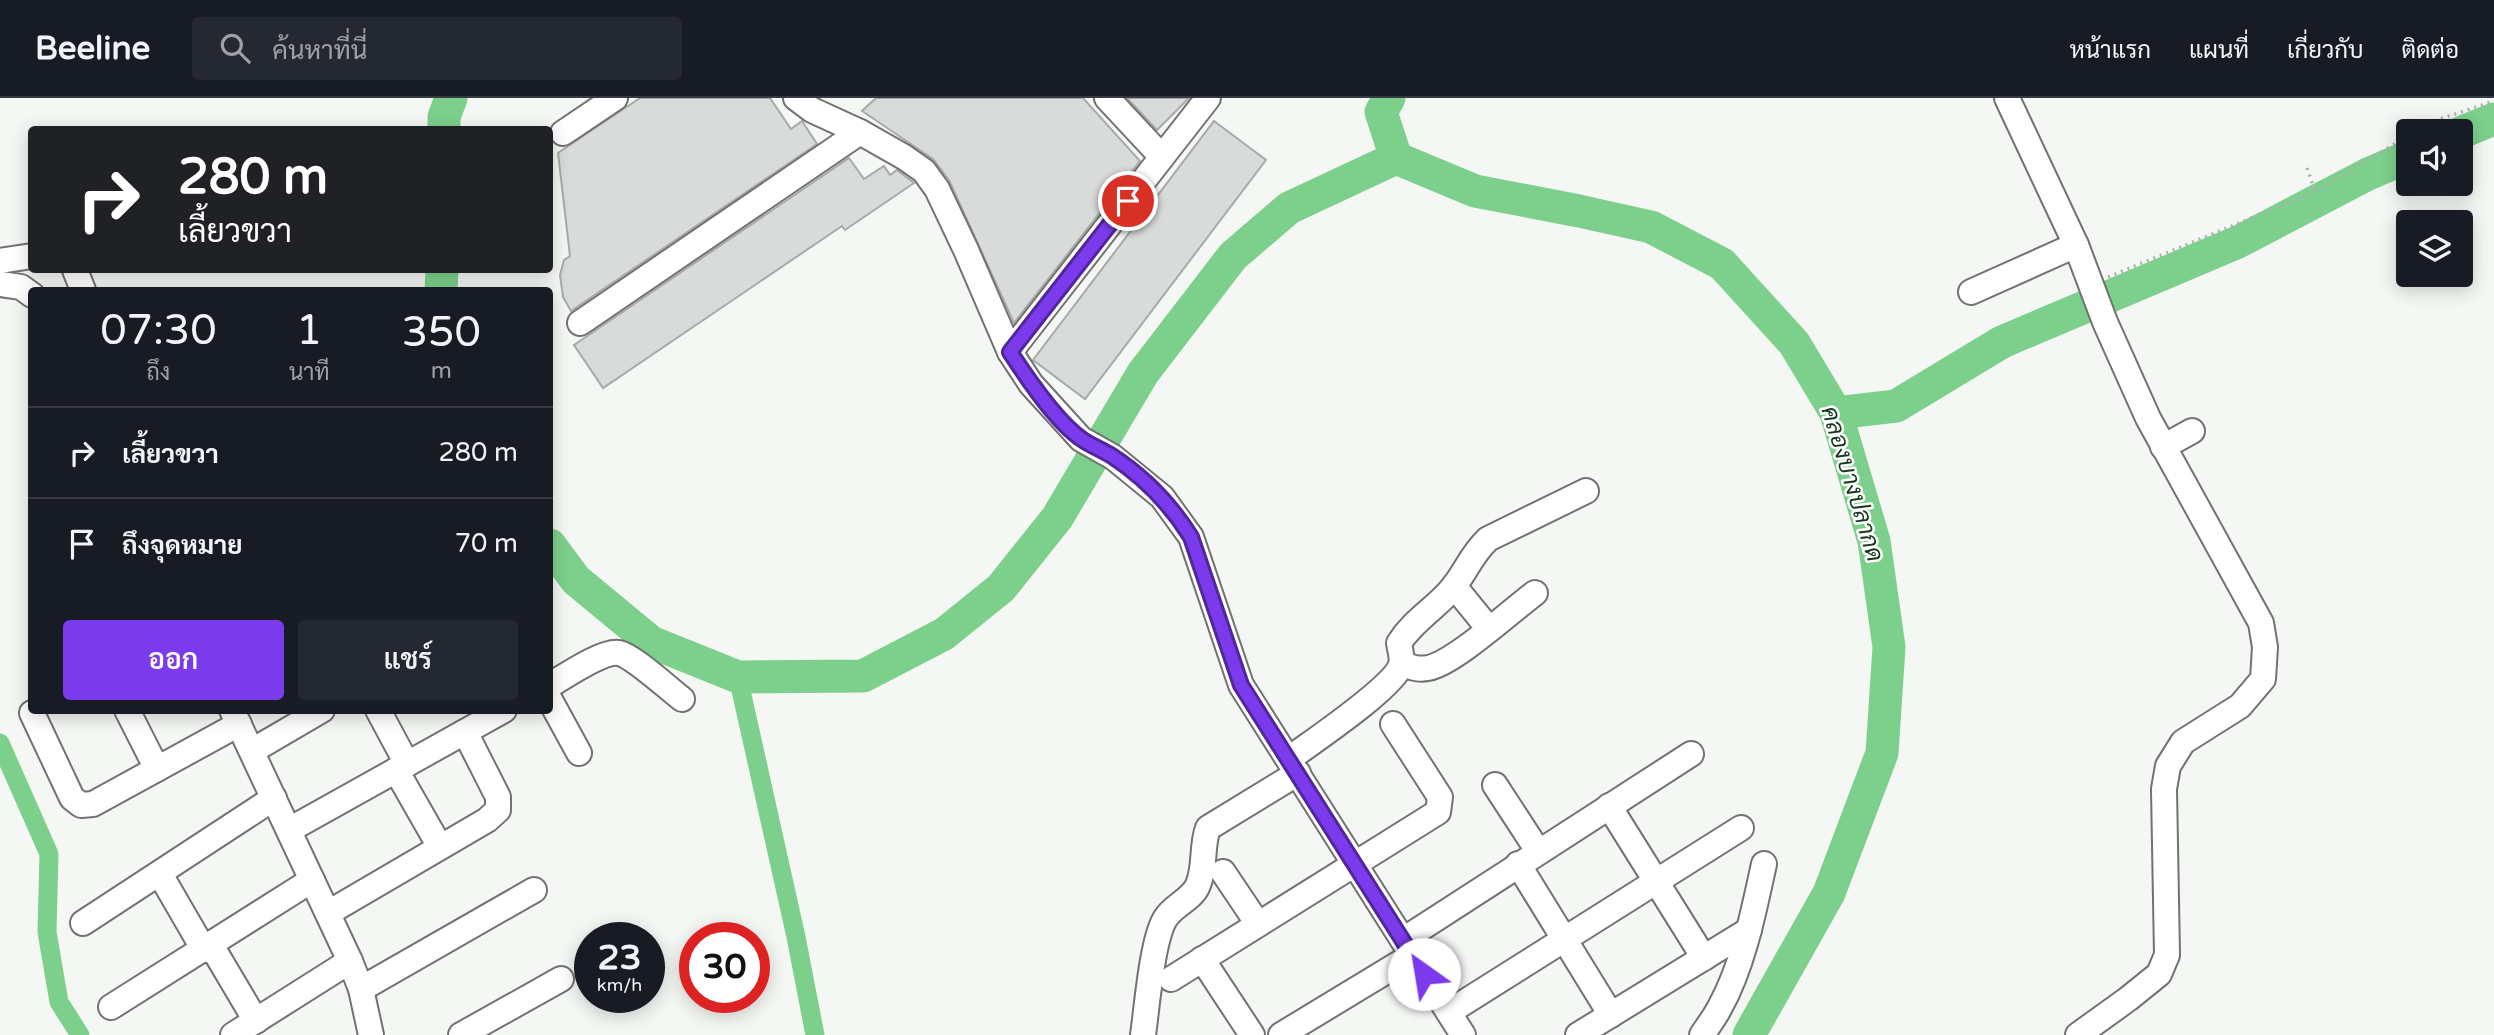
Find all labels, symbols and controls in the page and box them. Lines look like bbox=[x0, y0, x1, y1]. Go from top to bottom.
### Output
search box bbox=[192, 17, 682, 80]
text: Beeline bbox=[35, 29, 150, 68]
icon: search bbox=[216, 29, 254, 67]
text: ค้นหาที่นี่ bbox=[272, 35, 367, 66]
text: หน้าแรก bbox=[2070, 36, 2151, 65]
text: แผนที่ bbox=[2189, 36, 2249, 65]
text: เกี่ยวกับ bbox=[2287, 36, 2364, 65]
text: ติดต่อ bbox=[2402, 36, 2459, 65]
map controls bbox=[2396, 119, 2473, 287]
button: sound bbox=[2396, 119, 2473, 196]
text: 280 m bbox=[178, 148, 328, 207]
icon: right bbox=[63, 154, 154, 245]
pin bbox=[1098, 171, 1158, 231]
icon: arrive bbox=[1109, 182, 1147, 220]
button: layers bbox=[2396, 210, 2473, 287]
text: เลี้ยวขวา bbox=[178, 213, 292, 251]
text: 07:30 bbox=[100, 305, 217, 356]
text: 1 bbox=[296, 305, 322, 356]
text: 350 bbox=[402, 307, 481, 358]
text: m bbox=[431, 357, 452, 385]
text: ถึง bbox=[146, 359, 170, 387]
text: นาที bbox=[289, 359, 330, 387]
water label: คลองบางปลากด bbox=[1815, 403, 1889, 565]
icon: right bbox=[63, 434, 101, 472]
text: 280 m bbox=[438, 437, 518, 468]
text: เลี้ยวขวา bbox=[122, 439, 219, 470]
icon: arrive bbox=[63, 525, 101, 563]
text: 70 m bbox=[455, 528, 518, 559]
text: ถึงจุดหมาย bbox=[122, 530, 243, 561]
button: ออก bbox=[63, 620, 284, 700]
button: แชร์ bbox=[298, 620, 518, 700]
speed limit sign: 30 bbox=[679, 922, 770, 1013]
text: 23 bbox=[598, 937, 641, 979]
position arrow bbox=[1387, 937, 1461, 1011]
text: km/h bbox=[597, 974, 642, 996]

